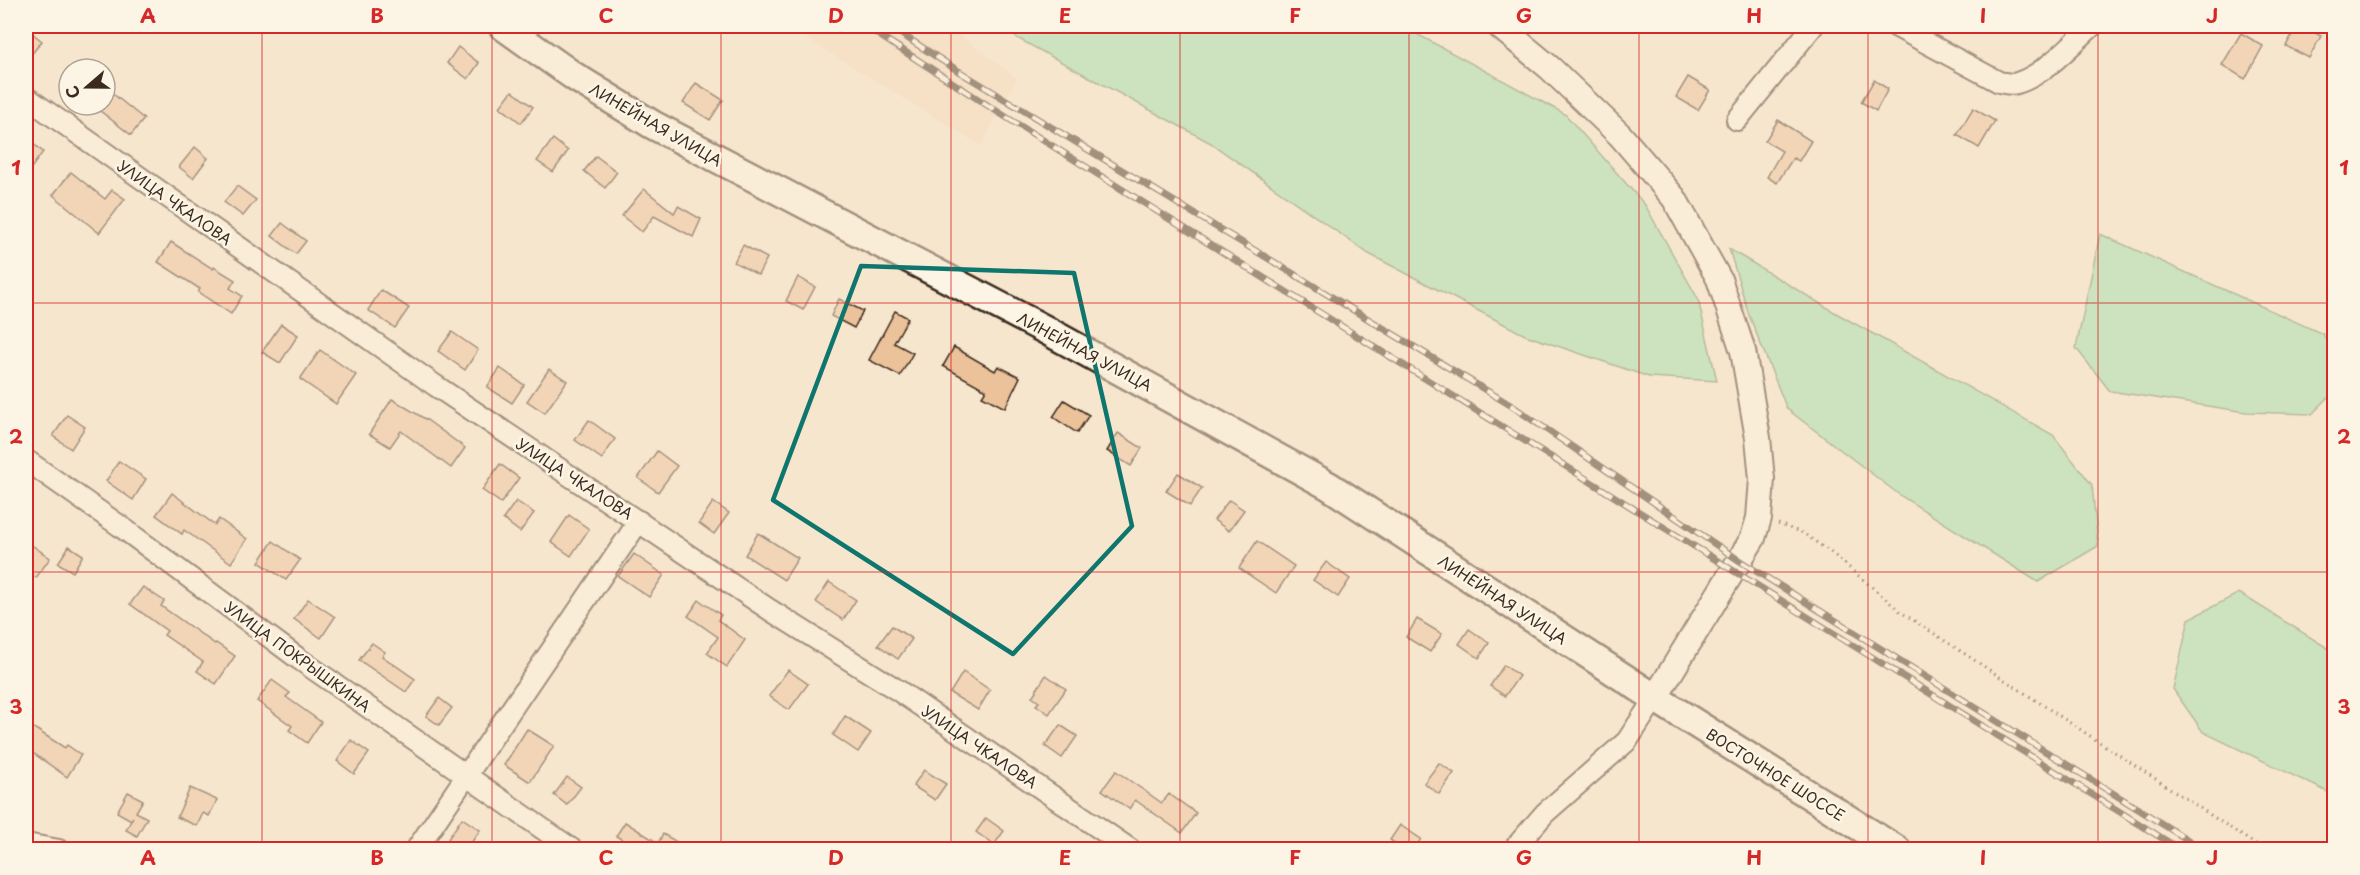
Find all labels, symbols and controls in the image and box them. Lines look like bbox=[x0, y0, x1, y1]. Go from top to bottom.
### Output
text: A bbox=[140, 0, 156, 30]
text: B bbox=[370, 0, 384, 30]
text: C bbox=[598, 0, 614, 30]
text: D bbox=[828, 0, 844, 30]
text: E bbox=[1059, 0, 1071, 30]
text: F bbox=[1289, 0, 1301, 30]
text: G bbox=[1516, 0, 1532, 30]
text: H bbox=[1746, 0, 1762, 30]
text: I bbox=[1980, 0, 1986, 30]
text: J bbox=[2206, 0, 2218, 30]
north arrow bbox=[57, 57, 117, 117]
street label: ЛИНЕЙНАЯ УЛИЦА bbox=[585, 77, 727, 171]
text: С bbox=[59, 83, 85, 102]
text: 1 bbox=[11, 152, 21, 182]
text: 1 bbox=[2339, 152, 2349, 182]
street label: УЛИЦА ЧКАЛОВА bbox=[113, 154, 237, 250]
street label: ЛИНЕЙНАЯ УЛИЦА bbox=[1013, 306, 1157, 396]
text: 2 bbox=[9, 421, 23, 451]
text: 2 bbox=[2337, 421, 2351, 451]
street label: УЛИЦА ЧКАЛОВА bbox=[512, 432, 638, 524]
street label: ЛИНЕЙНАЯ УЛИЦА bbox=[1434, 549, 1572, 649]
street label: УЛИЦА ПОКРЫШКИНА bbox=[220, 595, 376, 717]
text: 3 bbox=[9, 691, 23, 721]
text: 3 bbox=[2337, 691, 2351, 721]
street label: УЛИЦА ЧКАЛОВА bbox=[918, 699, 1043, 793]
street label: ВОСТОЧНОЕ ШОССЕ bbox=[1702, 722, 1850, 826]
text: A bbox=[140, 842, 156, 872]
text: B bbox=[370, 842, 384, 872]
text: C bbox=[598, 842, 614, 872]
text: D bbox=[828, 842, 844, 872]
text: E bbox=[1059, 842, 1071, 872]
text: F bbox=[1289, 842, 1301, 872]
text: G bbox=[1516, 842, 1532, 872]
text: H bbox=[1746, 842, 1762, 872]
text: I bbox=[1980, 842, 1986, 872]
text: J bbox=[2206, 842, 2218, 872]

